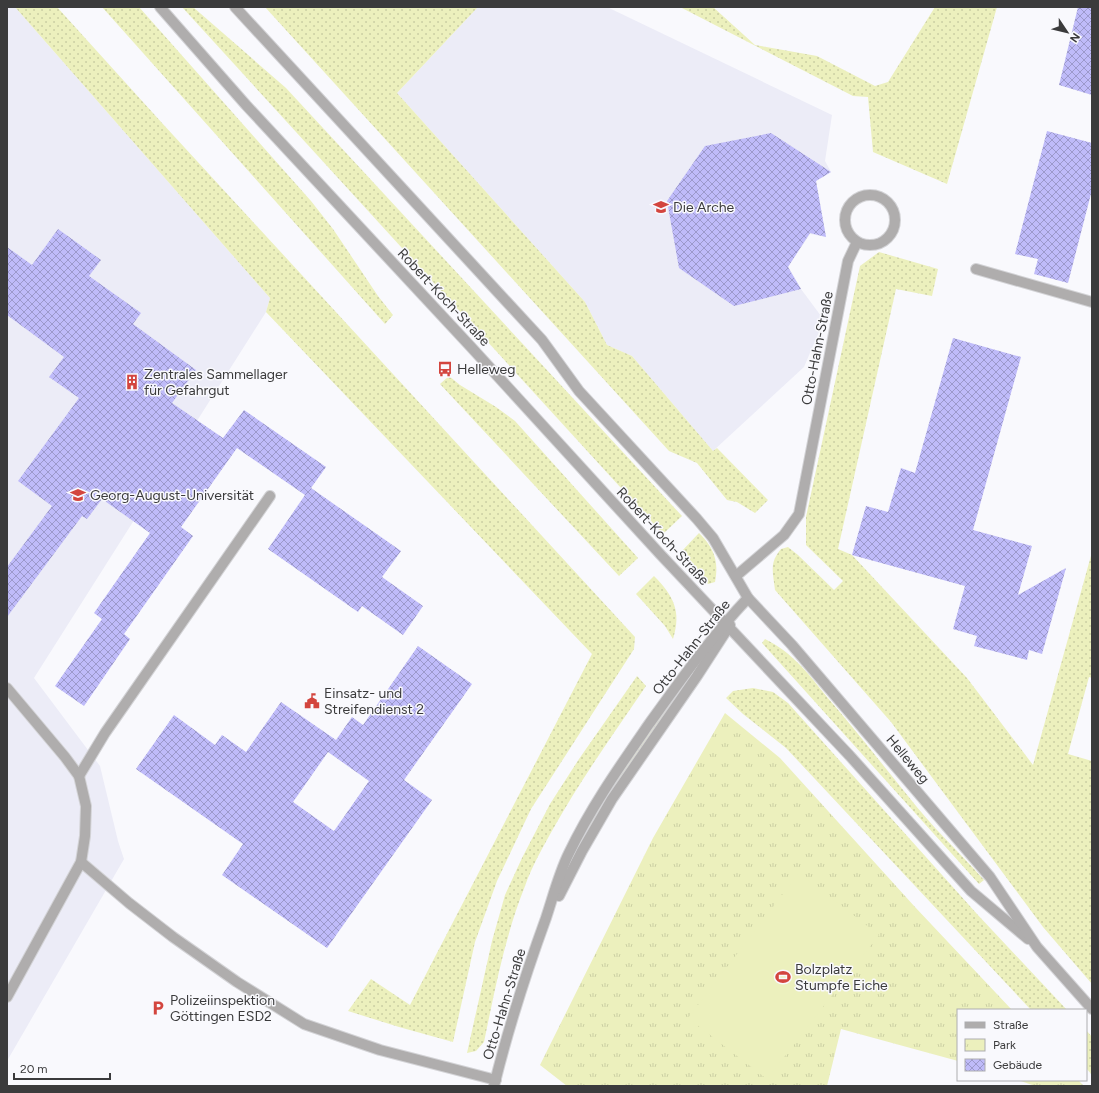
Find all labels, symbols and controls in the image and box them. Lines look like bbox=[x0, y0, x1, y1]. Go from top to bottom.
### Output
north arrow bbox=[1047, 12, 1087, 52]
text: N bbox=[1067, 30, 1083, 45]
school or university icon: Die Arche bbox=[652, 198, 670, 216]
place label: Die Arche bbox=[673, 199, 735, 216]
street label: Robert-Koch-Straße bbox=[394, 245, 494, 350]
street label: Otto-Hahn-Straße bbox=[798, 289, 837, 407]
bus stop icon: Helleweg bbox=[436, 360, 454, 378]
place label: Helleweg bbox=[457, 361, 515, 378]
place label: Zentrales Sammellager für Gefahrgut bbox=[144, 366, 288, 399]
building icon: Zentrales Sammellager für Gefahrgut bbox=[123, 373, 141, 391]
street label: Robert-Koch-Straße bbox=[613, 484, 713, 589]
school or university icon: Georg-August-Universität bbox=[69, 486, 87, 504]
place label: Georg-August-Universität bbox=[90, 487, 254, 504]
street label: Otto-Hahn-Straße bbox=[649, 596, 734, 698]
place label: Einsatz- und Streifendienst 2 bbox=[324, 685, 424, 718]
public building icon: Einsatz- und Streifendienst 2 bbox=[303, 692, 321, 710]
street label: Helleweg bbox=[882, 731, 933, 787]
street label: Otto-Hahn-Straße bbox=[479, 946, 530, 1062]
place label: Bolzplatz Stumpfe Eiche bbox=[795, 961, 888, 994]
sports icon: Bolzplatz Stumpfe Eiche bbox=[774, 968, 792, 986]
place label: Polizeiinspektion Göttingen ESD2 bbox=[170, 992, 275, 1025]
parking icon: Polizeiinspektion Göttingen ESD2 bbox=[149, 999, 167, 1017]
legend bbox=[957, 1009, 1087, 1081]
text: Straße bbox=[993, 1018, 1029, 1032]
text: Park bbox=[993, 1038, 1016, 1052]
scale bar bbox=[14, 1055, 110, 1081]
text: Gebäude bbox=[993, 1058, 1043, 1072]
text: 20 m bbox=[20, 1062, 48, 1076]

